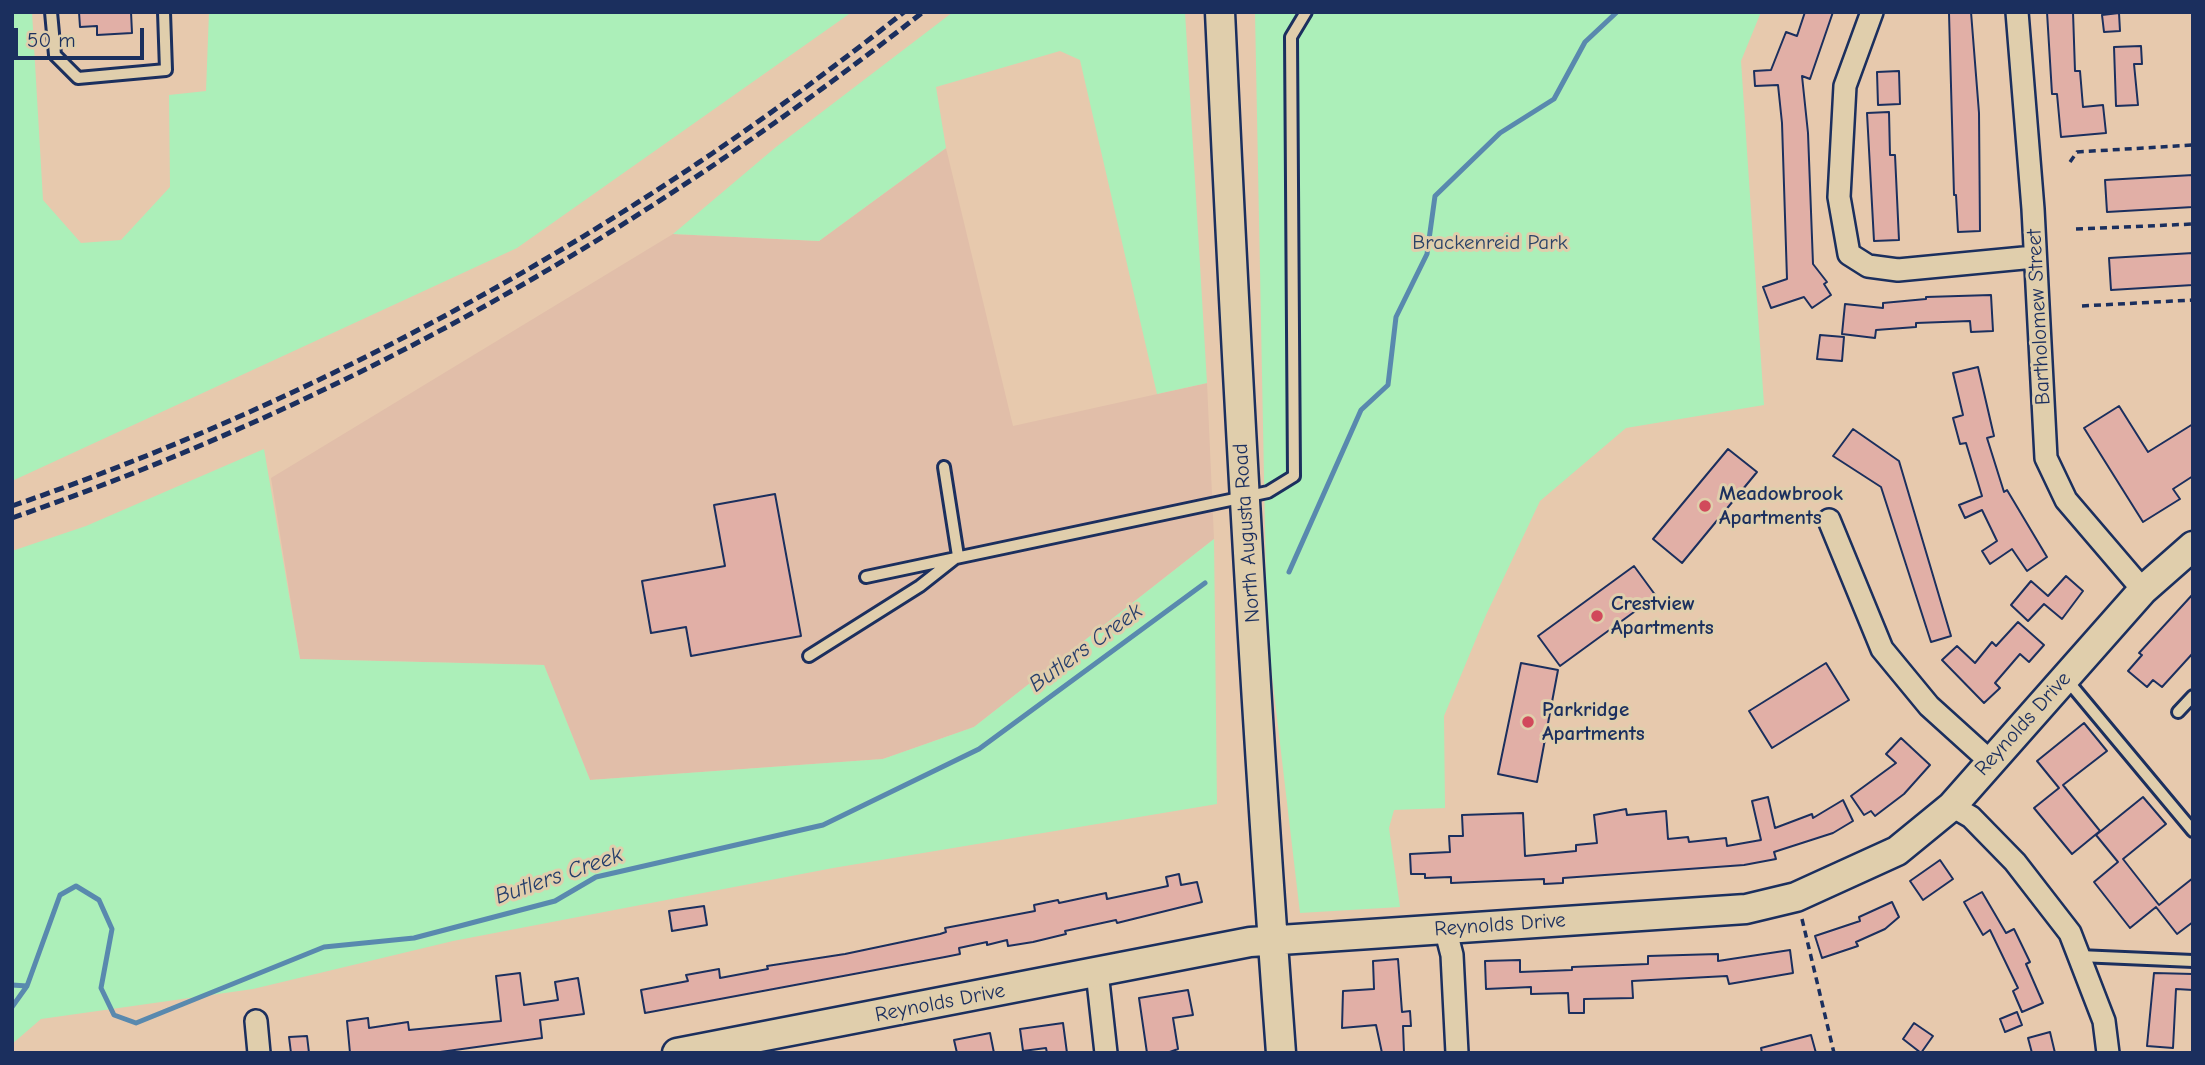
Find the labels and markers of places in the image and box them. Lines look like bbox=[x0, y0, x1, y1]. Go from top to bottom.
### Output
place label: Meadowbrook Apartments bbox=[1719, 481, 1843, 531]
marker: Meadowbrook Apartments bbox=[1697, 498, 1713, 514]
place label: Crestview Apartments bbox=[1611, 591, 1714, 641]
marker: Crestview Apartments bbox=[1589, 608, 1605, 624]
place label: Parkridge Apartments bbox=[1542, 697, 1645, 747]
marker: Parkridge Apartments bbox=[1520, 714, 1536, 730]

